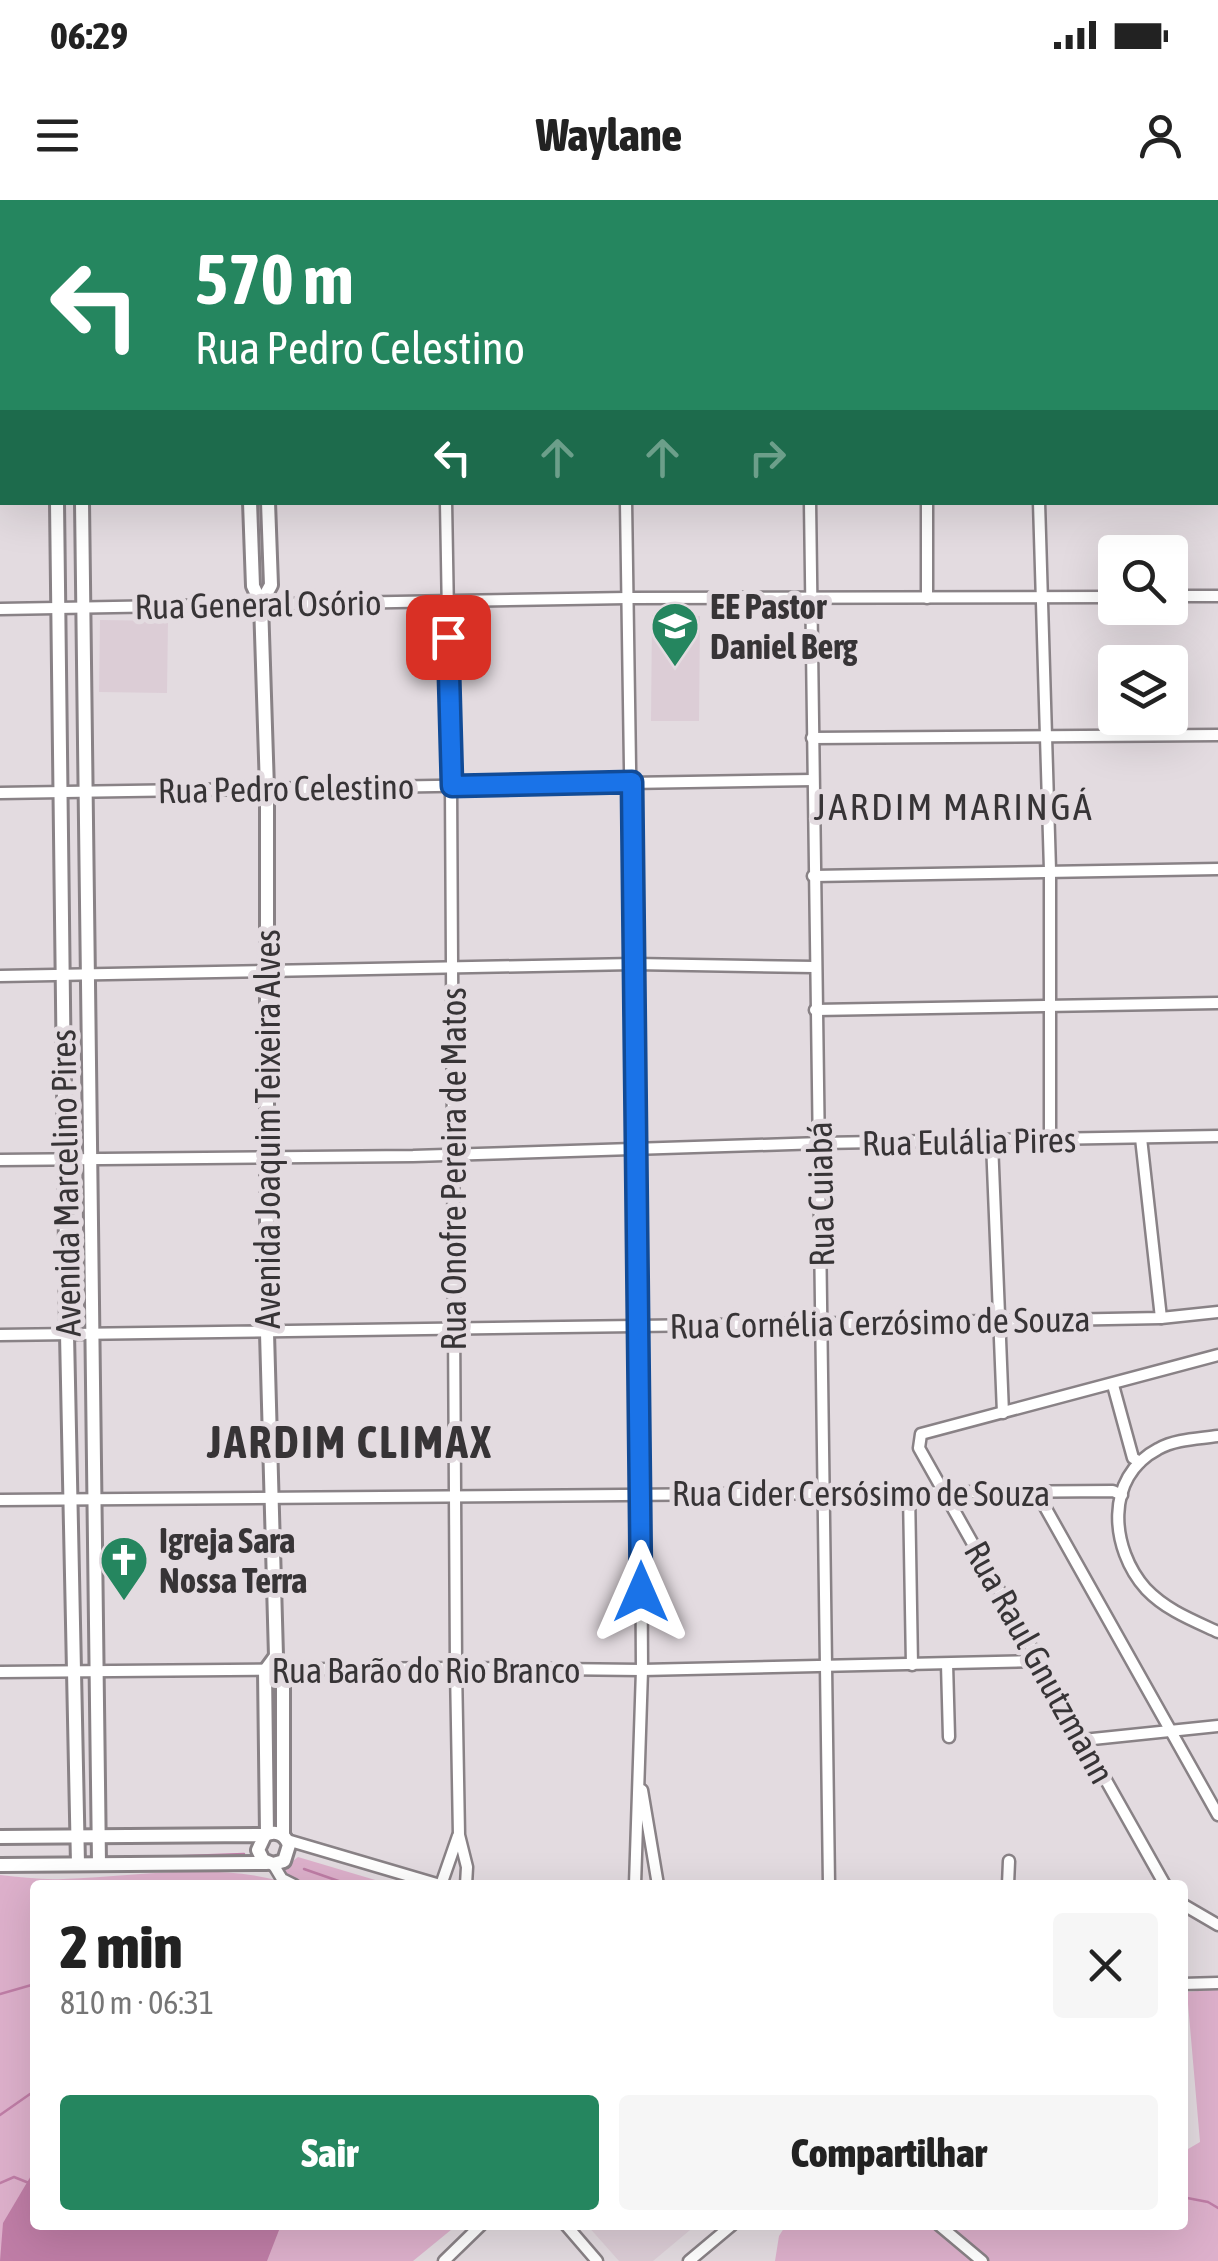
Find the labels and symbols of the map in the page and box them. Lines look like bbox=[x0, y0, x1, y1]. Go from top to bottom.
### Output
street label: Rua General Osório bbox=[134, 582, 382, 626]
place label: EE Pastor Daniel Berg bbox=[710, 586, 859, 666]
pin bbox=[406, 595, 491, 680]
school or university icon: EE Pastor Daniel Berg bbox=[649, 600, 701, 668]
street label: Rua Pedro Celestino bbox=[157, 766, 415, 810]
district label: JARDIM MARINGÁ bbox=[814, 785, 1094, 828]
street label: Avenida Joaquim Teixeira Alves bbox=[247, 929, 287, 1329]
street label: Rua Onofre Pereira de Matos bbox=[433, 987, 473, 1351]
street label: Avenida Marcelino Pires bbox=[42, 1029, 88, 1337]
street label: Rua Eulália Pires bbox=[862, 1119, 1076, 1163]
street label: Rua Cuiabá bbox=[799, 1121, 841, 1267]
street label: Rua Cornélia Cerzósimo de Souza bbox=[669, 1298, 1091, 1346]
district label: JARDIM CLIMAX bbox=[206, 1416, 493, 1468]
street label: Rua Cider Cersósimo de Souza bbox=[672, 1473, 1050, 1513]
place label: Igreja Sara Nossa Terra bbox=[159, 1520, 307, 1600]
church icon: Igreja Sara Nossa Terra bbox=[98, 1534, 150, 1602]
street label: Rua Raul Gnutzmann bbox=[957, 1534, 1123, 1790]
position arrow bbox=[589, 1540, 693, 1644]
street label: Rua Barão do Rio Branco bbox=[272, 1650, 580, 1690]

